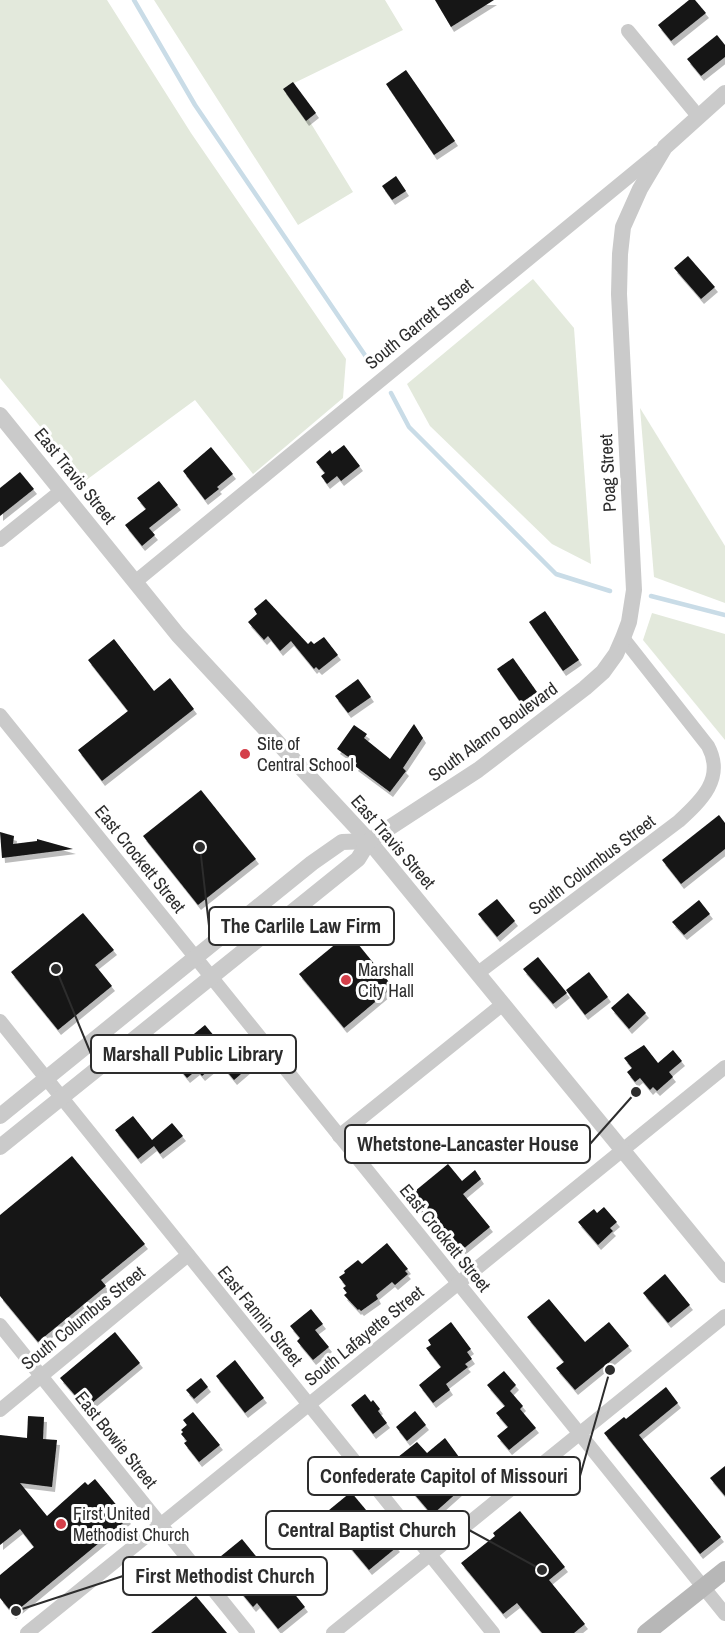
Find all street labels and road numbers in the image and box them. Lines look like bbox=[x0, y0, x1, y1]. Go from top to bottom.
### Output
street label: South Garrett Street bbox=[359, 272, 478, 375]
street label: East Travis Street bbox=[29, 422, 122, 529]
street label: Poag Street bbox=[593, 433, 622, 513]
street label: South Alamo Boulevard bbox=[423, 676, 562, 787]
street label: East Travis Street bbox=[345, 789, 441, 894]
street label: East Crockett Street bbox=[89, 799, 192, 918]
street label: South Columbus Street bbox=[523, 809, 660, 921]
street label: East Crockett Street bbox=[394, 1178, 497, 1297]
street label: South Columbus Street bbox=[16, 1260, 150, 1375]
street label: East Fannin Street bbox=[212, 1260, 309, 1371]
street label: South Lafayette Street bbox=[299, 1280, 429, 1392]
street label: East Bowie Street bbox=[69, 1386, 163, 1493]

